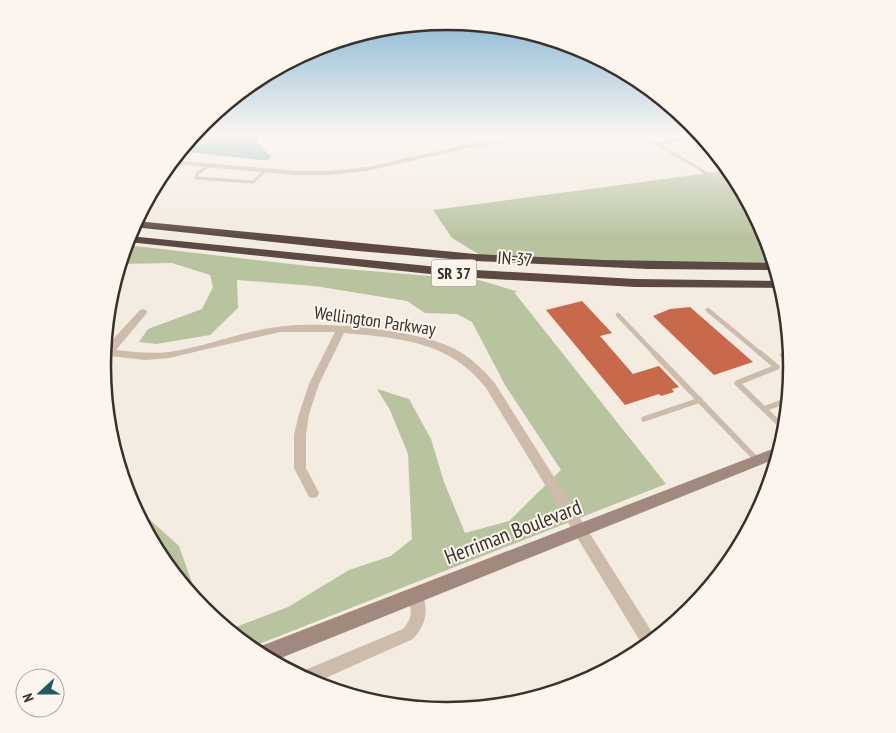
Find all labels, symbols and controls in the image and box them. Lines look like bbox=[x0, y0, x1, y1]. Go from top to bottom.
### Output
street label: IN-37 bbox=[497, 246, 533, 271]
road number: SR 37 bbox=[432, 260, 476, 286]
street label: Wellington Parkway bbox=[313, 301, 438, 340]
street label: Herriman Boulevard bbox=[441, 493, 585, 570]
north arrow bbox=[15, 668, 65, 718]
text: N bbox=[18, 691, 38, 704]

